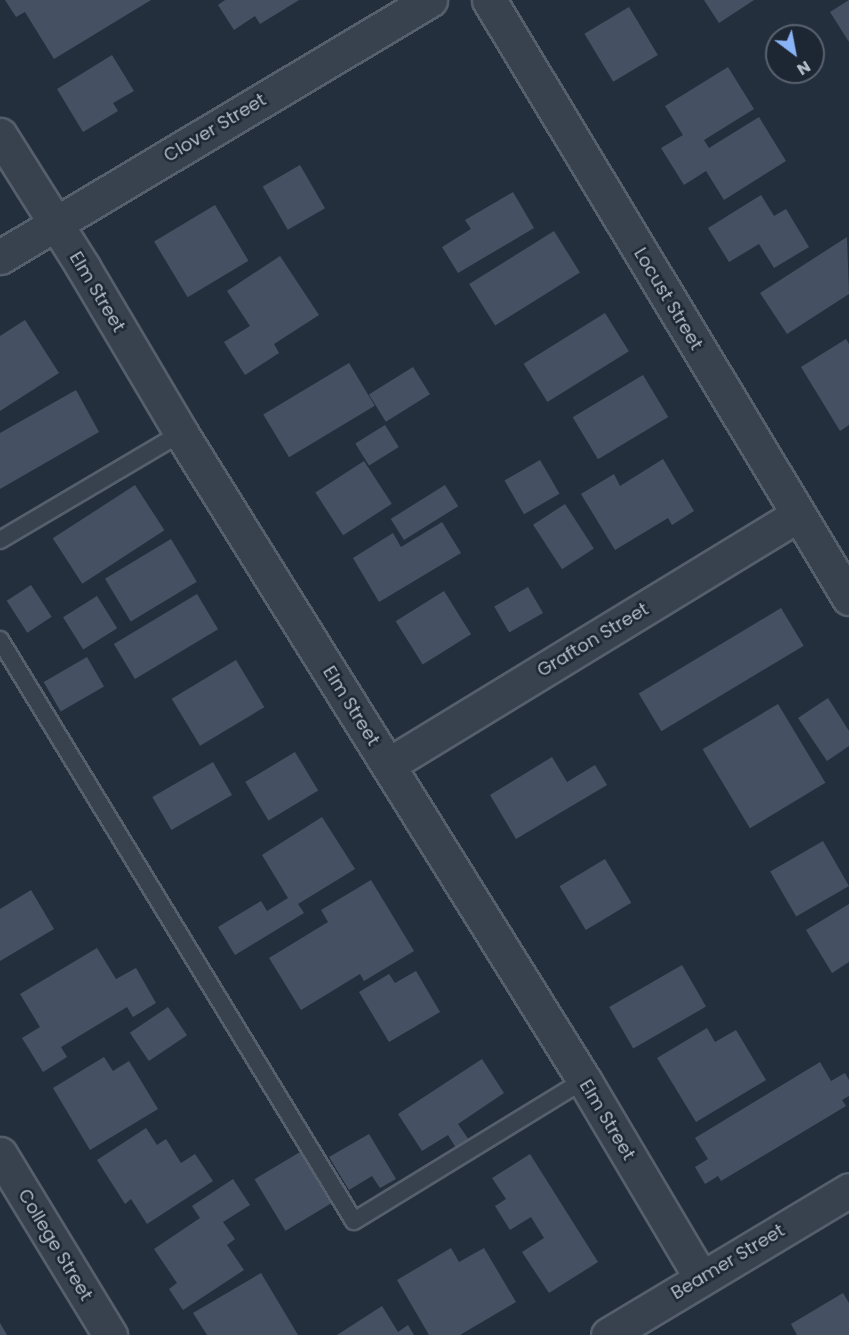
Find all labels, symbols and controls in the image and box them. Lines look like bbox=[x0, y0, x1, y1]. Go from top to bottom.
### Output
north arrow bbox=[765, 24, 825, 84]
text: N bbox=[793, 55, 815, 81]
street label: Clover Street bbox=[160, 89, 270, 167]
street label: Locust Street bbox=[629, 244, 707, 354]
street label: Elm Street bbox=[65, 248, 129, 336]
street label: Grafton Street bbox=[533, 598, 653, 682]
street label: Elm Street bbox=[318, 662, 384, 750]
street label: Elm Street bbox=[575, 1076, 639, 1164]
street label: College Street bbox=[13, 1185, 97, 1305]
street label: Beamer Street bbox=[667, 1220, 789, 1304]

